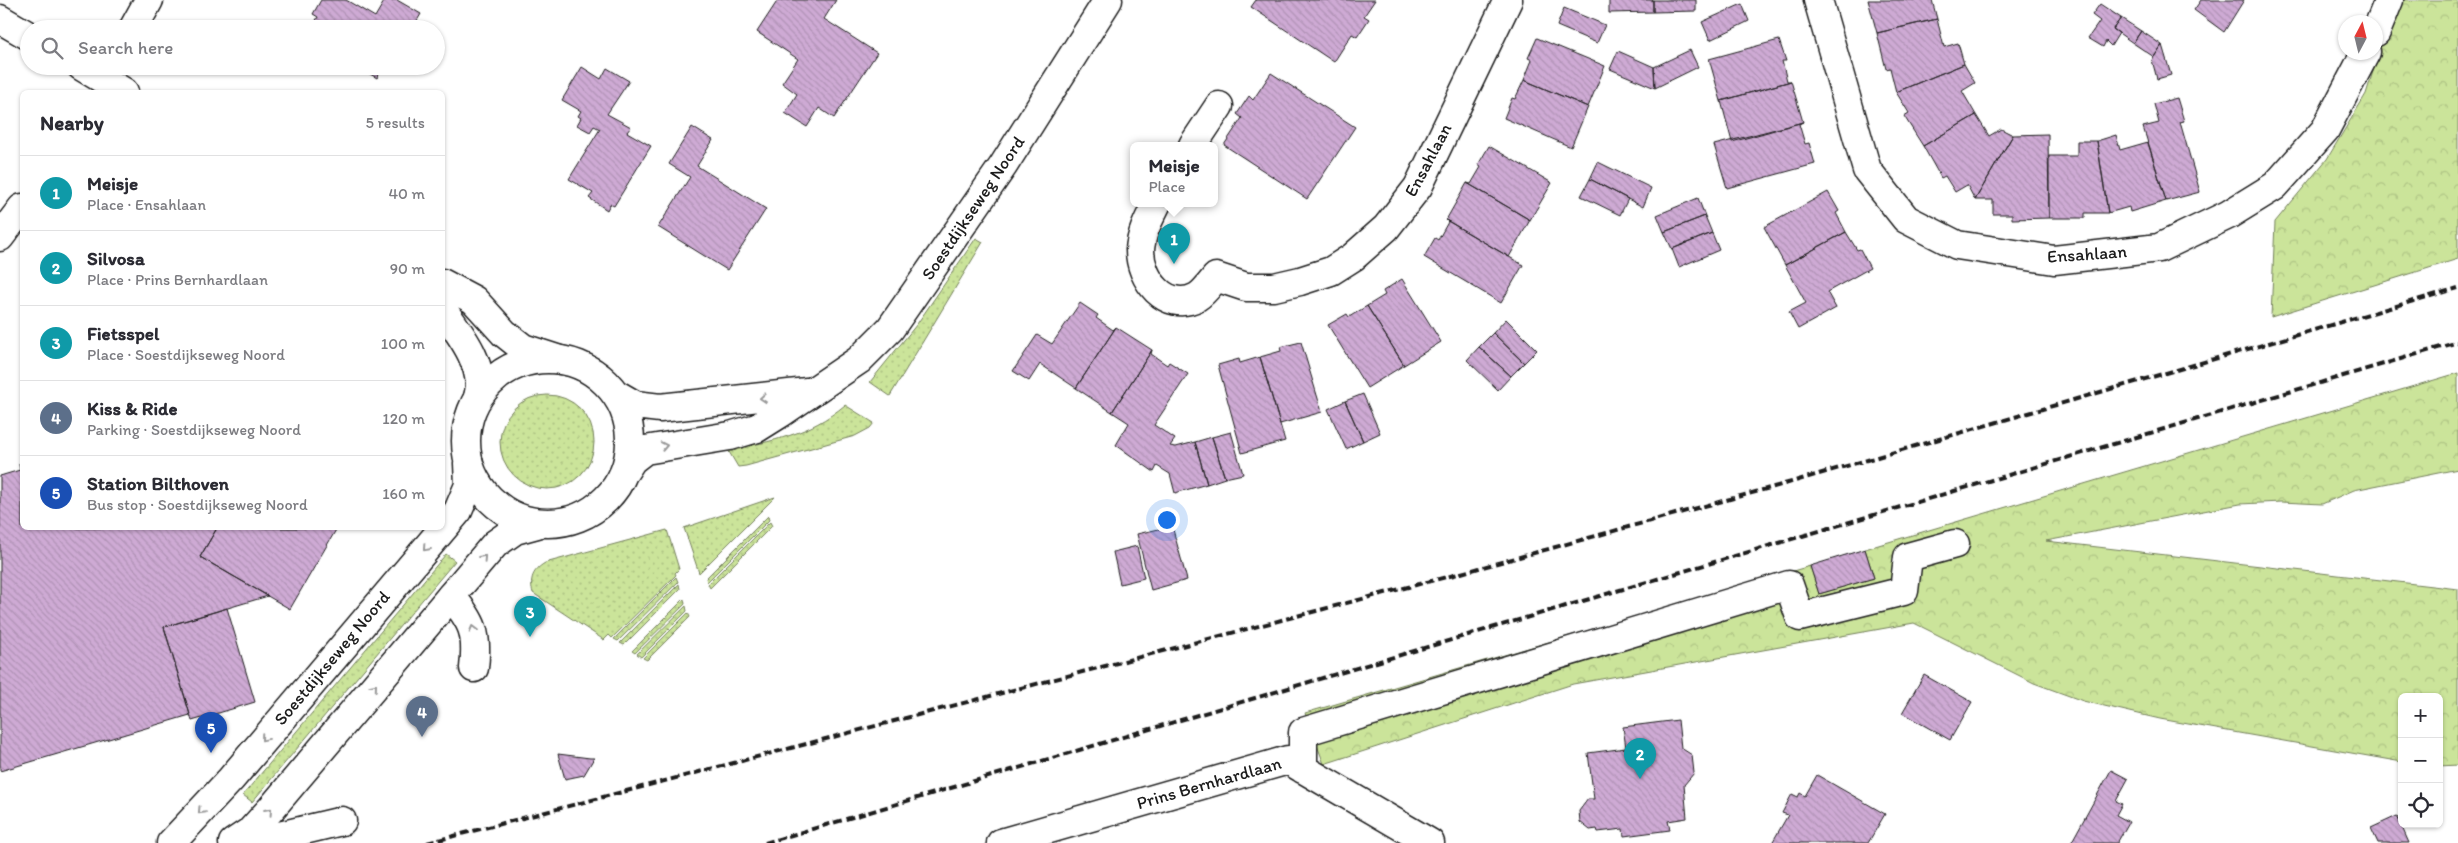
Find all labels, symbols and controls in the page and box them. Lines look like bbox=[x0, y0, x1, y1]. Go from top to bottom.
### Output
north arrow bbox=[2338, 15, 2383, 60]
search box bbox=[20, 20, 445, 75]
icon: search bbox=[38, 34, 66, 62]
text: Search here bbox=[78, 36, 173, 59]
text: Nearby bbox=[40, 110, 104, 135]
text: 5 results bbox=[365, 113, 425, 132]
street label: Ensahlaan bbox=[1400, 119, 1457, 200]
street label: Soestdijkseweg Noord bbox=[917, 132, 1029, 284]
popup bbox=[1130, 142, 1218, 207]
text: Meisje bbox=[1148, 154, 1200, 177]
text: Meisje bbox=[87, 172, 138, 195]
text: Place bbox=[1148, 177, 1185, 196]
text: 1 bbox=[52, 184, 60, 203]
text: 40 m bbox=[388, 184, 425, 203]
text: Place · Ensahlaan bbox=[87, 195, 206, 214]
pin: 1 bbox=[1158, 223, 1190, 264]
street label: Ensahlaan bbox=[2046, 240, 2128, 268]
text: Silvosa bbox=[87, 247, 145, 270]
text: 2 bbox=[52, 259, 60, 278]
text: 90 m bbox=[390, 259, 425, 278]
text: Place · Prins Bernhardlaan bbox=[87, 270, 268, 289]
text: Fietsspel bbox=[87, 322, 159, 345]
text: 3 bbox=[52, 334, 60, 353]
text: 100 m bbox=[381, 334, 425, 353]
text: Place · Soestdijkseweg Noord bbox=[87, 345, 285, 364]
one-way arrow bbox=[759, 392, 767, 403]
text: Kiss & Ride bbox=[87, 397, 177, 420]
text: 4 bbox=[51, 409, 61, 428]
text: 120 m bbox=[382, 409, 425, 428]
text: Parking · Soestdijkseweg Noord bbox=[87, 420, 301, 439]
one-way arrow bbox=[660, 442, 669, 452]
text: Station Bilthoven bbox=[87, 472, 229, 495]
text: 5 bbox=[52, 484, 60, 503]
text: 160 m bbox=[382, 484, 425, 503]
text: Bus stop · Soestdijkseweg Noord bbox=[87, 495, 308, 514]
your location bbox=[1154, 507, 1180, 533]
one-way arrow bbox=[423, 542, 432, 551]
one-way arrow bbox=[477, 555, 486, 564]
street label: Soestdijkseweg Noord bbox=[269, 586, 395, 730]
pin: 3 bbox=[514, 596, 546, 637]
one-way arrow bbox=[468, 625, 478, 633]
one-way arrow bbox=[368, 684, 377, 693]
map controls bbox=[2398, 693, 2443, 828]
button: + bbox=[2398, 693, 2443, 738]
pin: 4 bbox=[406, 696, 438, 737]
pin: 5 bbox=[195, 712, 227, 753]
one-way arrow bbox=[261, 733, 270, 742]
pin: 2 bbox=[1624, 738, 1656, 779]
button: − bbox=[2398, 738, 2443, 783]
street label: Prins Bernhardlaan bbox=[1134, 752, 1284, 814]
button: locate bbox=[2398, 783, 2443, 828]
one-way arrow bbox=[198, 805, 207, 814]
one-way arrow bbox=[263, 808, 272, 817]

